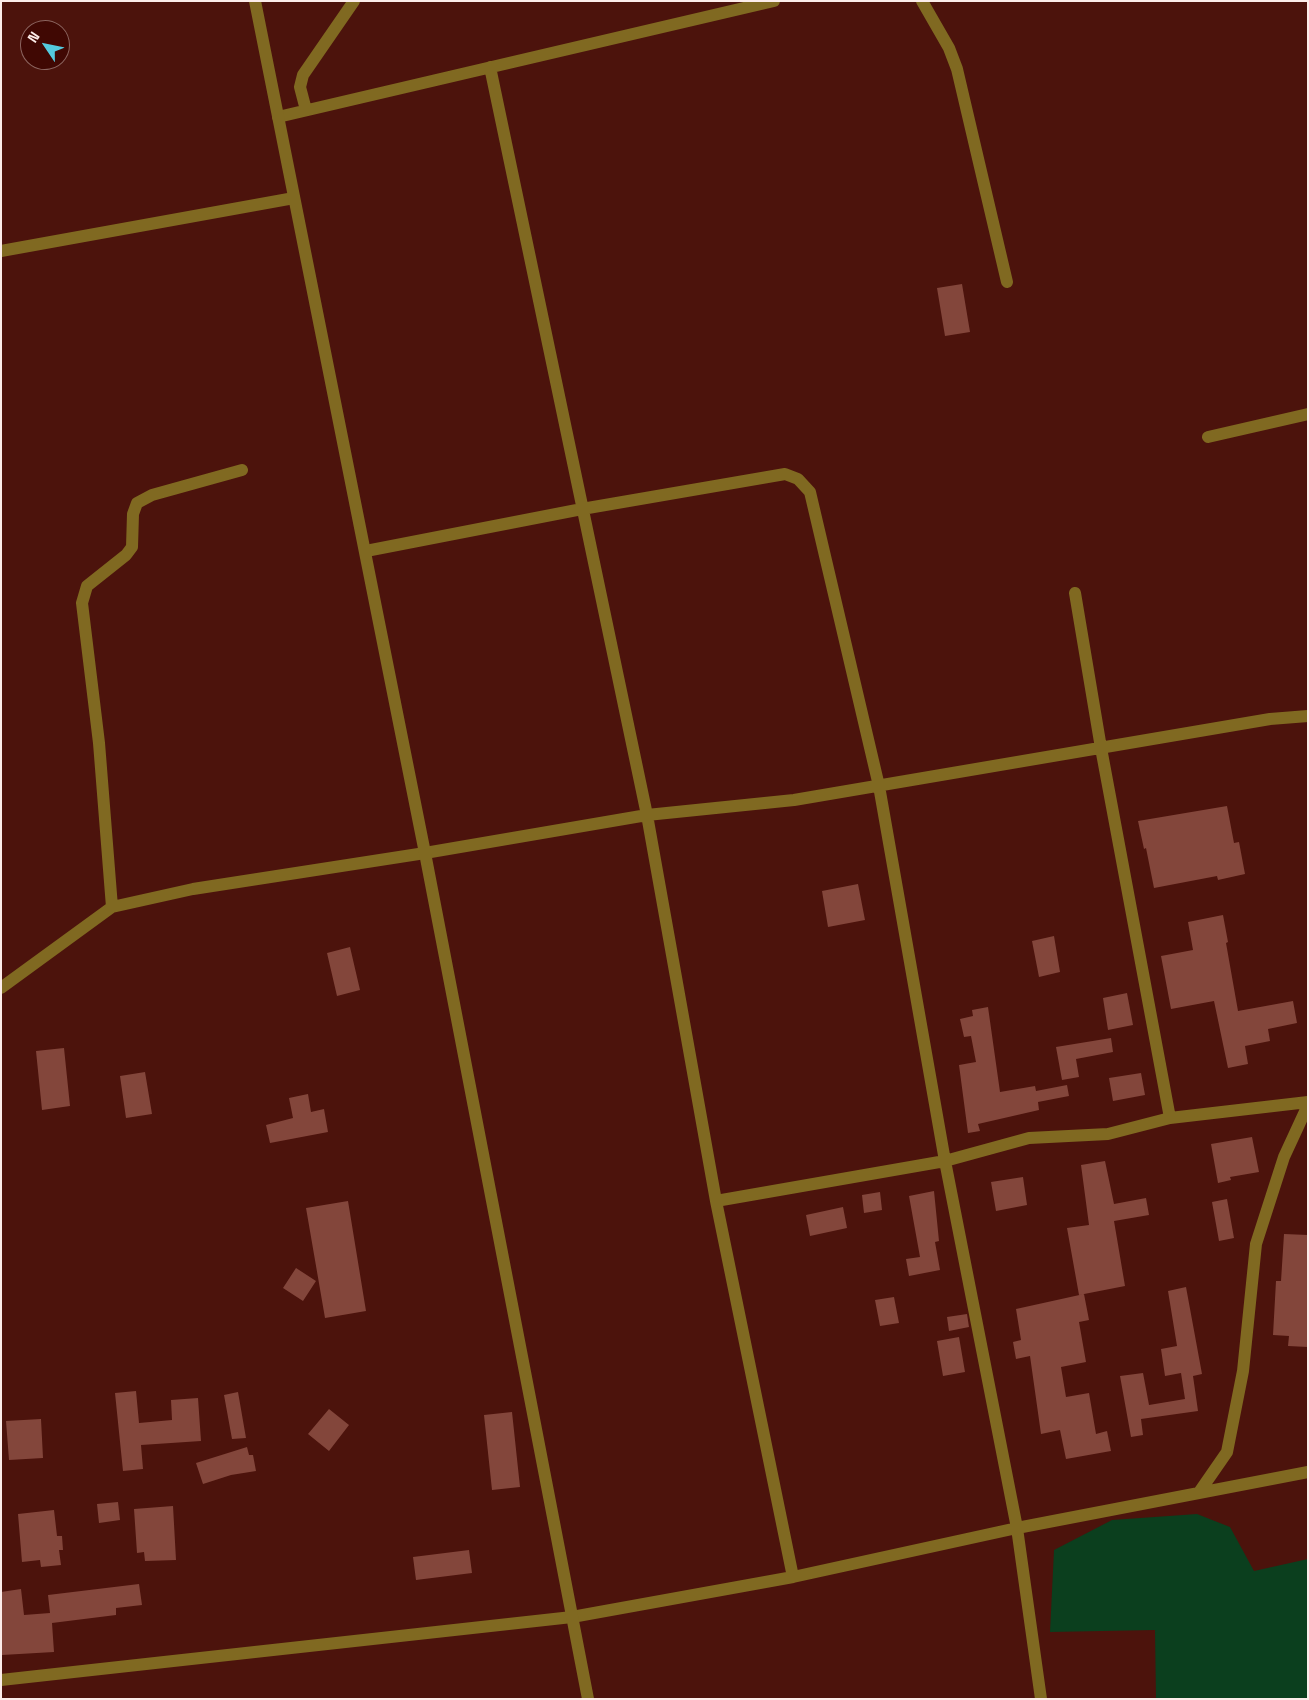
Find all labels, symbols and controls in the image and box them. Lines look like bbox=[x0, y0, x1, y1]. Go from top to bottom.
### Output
north arrow bbox=[20, 20, 70, 70]
text: N bbox=[23, 28, 43, 46]

